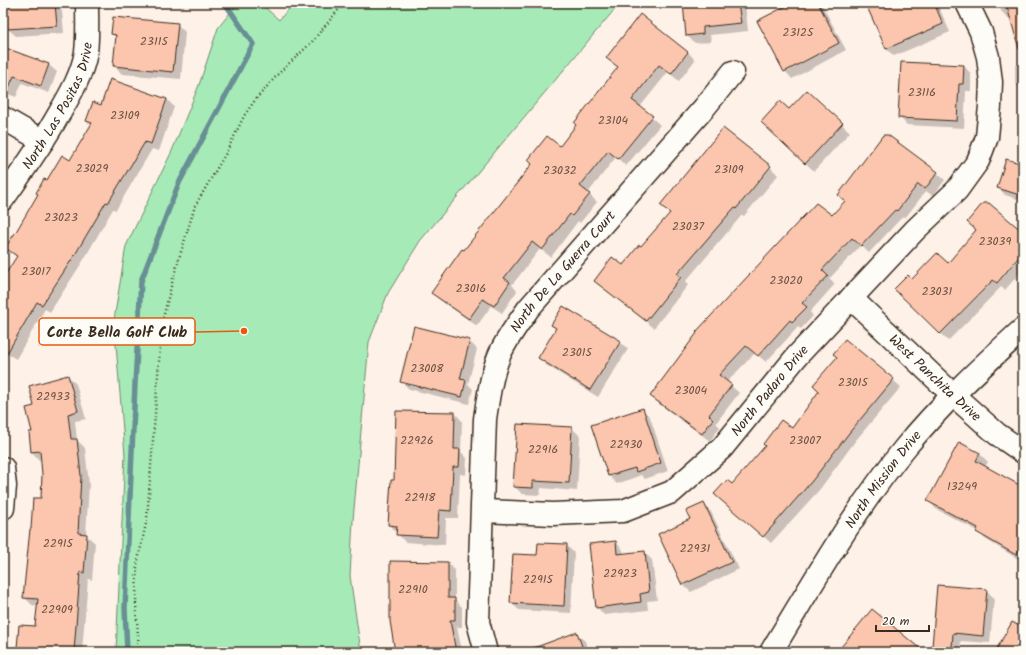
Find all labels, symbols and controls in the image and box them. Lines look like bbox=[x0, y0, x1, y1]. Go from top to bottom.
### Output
house number: 23125 bbox=[782, 23, 815, 42]
house number: 23115 bbox=[140, 32, 169, 51]
street label: North Las Positas Drive bbox=[17, 41, 99, 174]
house number: 23116 bbox=[908, 83, 936, 102]
house number: 23109 bbox=[110, 106, 140, 125]
house number: 23104 bbox=[598, 111, 628, 130]
house number: 23029 bbox=[76, 159, 108, 178]
house number: 23109 bbox=[714, 160, 744, 179]
house number: 23032 bbox=[543, 161, 577, 180]
street label: North De La Guerra Court bbox=[505, 206, 622, 337]
house number: 23023 bbox=[44, 208, 78, 227]
house number: 23037 bbox=[672, 217, 705, 236]
house number: 23039 bbox=[979, 232, 1011, 251]
house number: 23017 bbox=[21, 262, 51, 281]
house number: 23020 bbox=[770, 271, 802, 290]
house number: 23016 bbox=[456, 279, 486, 298]
house number: 23031 bbox=[922, 282, 952, 301]
callout: Corte Bella Golf Club bbox=[39, 318, 195, 345]
text: Corte Bella Golf Club bbox=[47, 321, 188, 345]
street label: West Panchita Drive bbox=[883, 329, 987, 428]
street label: North Padaro Drive bbox=[726, 340, 815, 441]
house number: 23015 bbox=[562, 343, 594, 362]
house number: 23008 bbox=[410, 359, 444, 378]
house number: 23015 bbox=[838, 373, 870, 392]
house number: 23004 bbox=[675, 381, 708, 400]
house number: 22933 bbox=[36, 387, 70, 406]
street label: North Mission Drive bbox=[840, 425, 928, 533]
house number: 22926 bbox=[400, 431, 434, 450]
house number: 23007 bbox=[789, 431, 821, 450]
house number: 22930 bbox=[610, 435, 642, 454]
house number: 22916 bbox=[528, 440, 558, 459]
house number: 13249 bbox=[947, 477, 977, 496]
house number: 22918 bbox=[405, 488, 436, 507]
house number: 22915 bbox=[43, 534, 75, 553]
house number: 22931 bbox=[680, 539, 710, 558]
house number: 22923 bbox=[603, 564, 637, 583]
house number: 22915 bbox=[523, 570, 555, 589]
house number: 22910 bbox=[398, 580, 428, 599]
house number: 22909 bbox=[41, 600, 73, 619]
scale bar bbox=[876, 607, 929, 633]
text: 20 m bbox=[882, 612, 910, 631]

